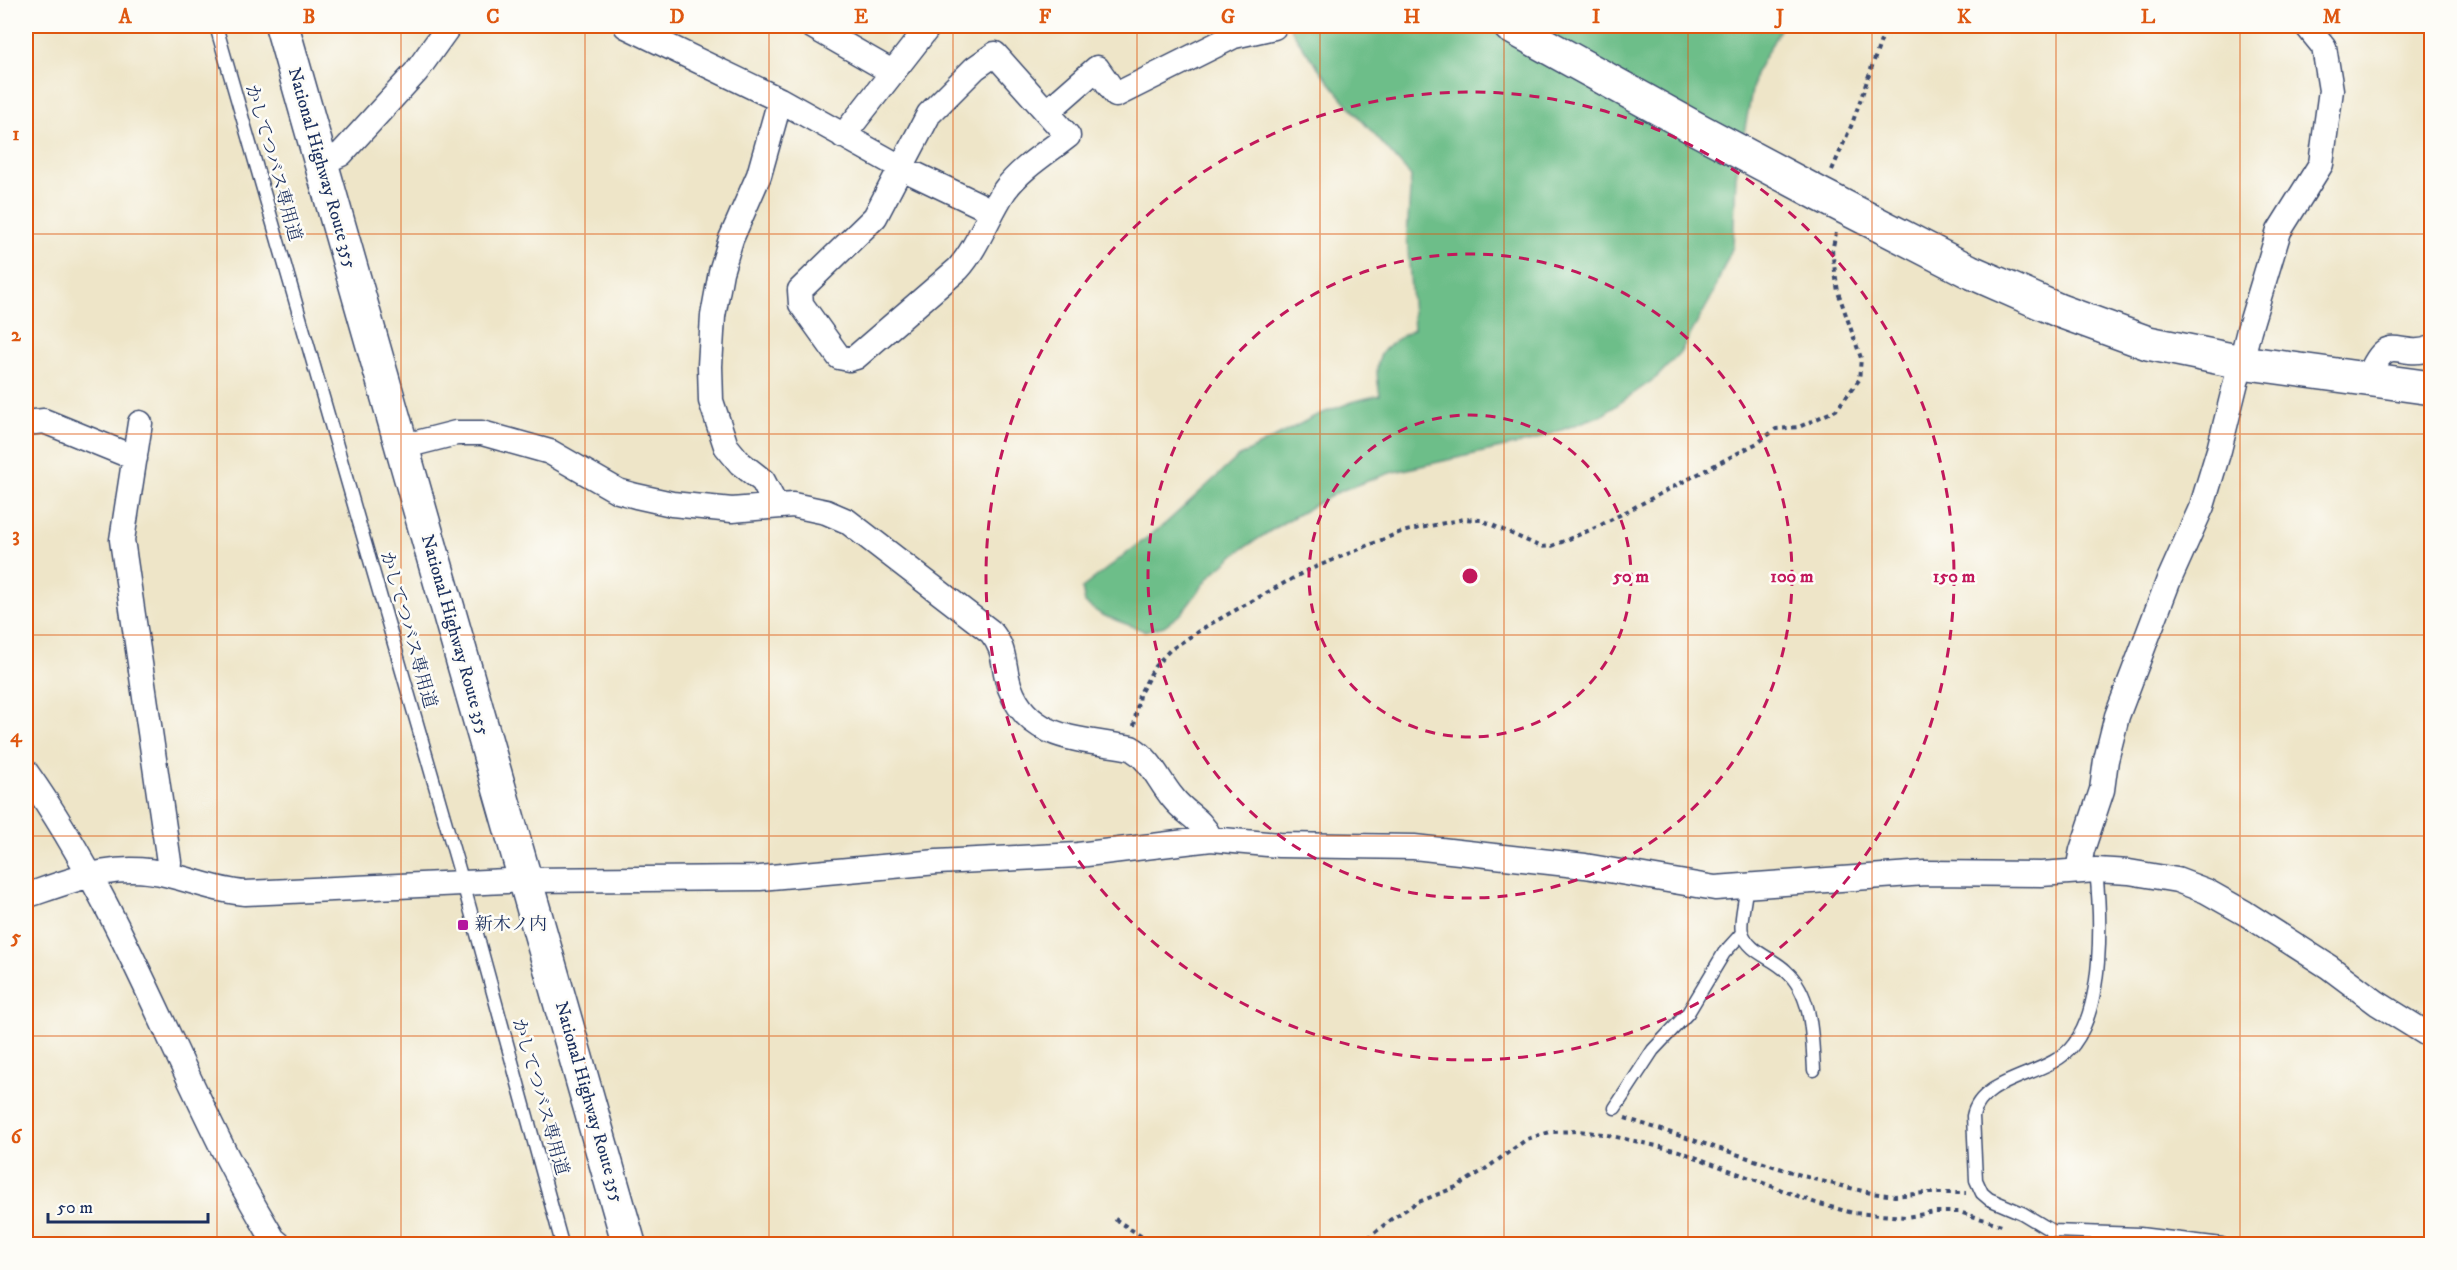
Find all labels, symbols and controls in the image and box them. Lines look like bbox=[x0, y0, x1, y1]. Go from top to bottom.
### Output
text: A bbox=[118, 5, 133, 30]
text: B bbox=[303, 5, 315, 30]
text: C bbox=[486, 5, 500, 30]
text: D bbox=[670, 5, 685, 30]
text: E bbox=[854, 5, 868, 30]
text: F bbox=[1039, 5, 1052, 30]
text: G bbox=[1221, 5, 1235, 30]
text: H bbox=[1404, 5, 1421, 30]
text: I bbox=[1592, 5, 1600, 30]
text: J bbox=[1774, 5, 1784, 30]
text: K bbox=[1957, 5, 1972, 30]
text: L bbox=[2141, 5, 2156, 30]
text: M bbox=[2323, 5, 2341, 30]
street label: National Highway Route 355 bbox=[283, 65, 361, 271]
street label: かしてつバス専用道 bbox=[240, 82, 306, 244]
text: 1 bbox=[12, 122, 20, 147]
text: 2 bbox=[11, 323, 22, 348]
text: 3 bbox=[12, 523, 20, 548]
street label: National Highway Route 355 bbox=[416, 532, 494, 738]
street label: かしてつバス専用道 bbox=[375, 549, 441, 711]
centre of rings bbox=[1460, 566, 1480, 586]
text: 50 m bbox=[1612, 566, 1649, 588]
text: 100 m bbox=[1770, 566, 1814, 588]
text: 150 m bbox=[1933, 566, 1976, 588]
text: 4 bbox=[10, 724, 23, 749]
place label: 新木ノ内 bbox=[475, 914, 547, 936]
marker: 新木ノ内 bbox=[456, 918, 470, 932]
text: 5 bbox=[10, 925, 21, 950]
street label: National Highway Route 355 bbox=[550, 999, 628, 1205]
street label: かしてつバス専用道 bbox=[507, 1016, 573, 1178]
text: 6 bbox=[11, 1125, 23, 1150]
scale bar bbox=[48, 1186, 208, 1224]
text: 50 m bbox=[57, 1197, 93, 1219]

